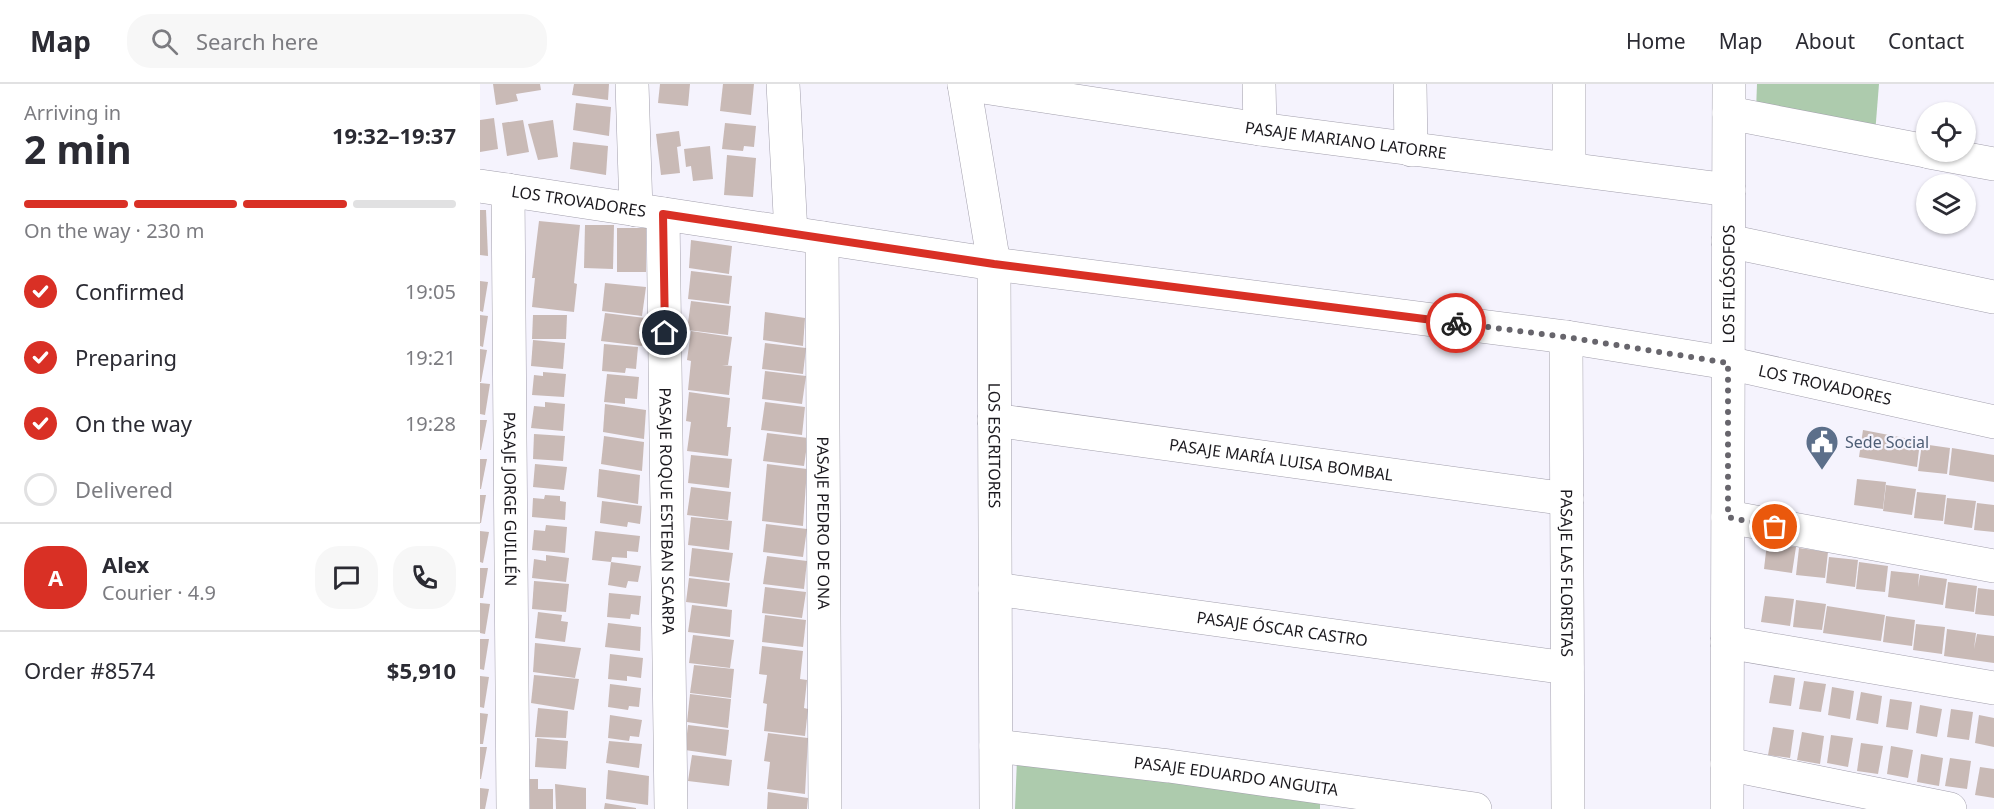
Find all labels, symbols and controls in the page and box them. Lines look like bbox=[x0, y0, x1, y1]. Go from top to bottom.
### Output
search box bbox=[127, 14, 547, 68]
text: Map bbox=[30, 22, 91, 60]
icon: search bbox=[148, 25, 181, 58]
text: Search here bbox=[196, 26, 318, 56]
text: Home bbox=[1626, 27, 1686, 55]
text: Map bbox=[1719, 27, 1762, 55]
text: About bbox=[1795, 27, 1855, 55]
text: Contact bbox=[1888, 27, 1964, 55]
text: Arriving in bbox=[24, 99, 121, 126]
map controls bbox=[1916, 102, 1976, 234]
button: locate bbox=[1916, 102, 1976, 162]
street label: PASAJE MARIANO LATORRE bbox=[1244, 116, 1448, 164]
text: 19:32–19:37 bbox=[332, 120, 456, 150]
text: 2 min bbox=[24, 122, 131, 175]
button: layers bbox=[1916, 174, 1976, 234]
street label: LOS TROVADORES bbox=[510, 180, 648, 222]
text: On the way · 230 m bbox=[24, 217, 204, 244]
street label: LOS FILÓSOFOS bbox=[1717, 224, 1740, 343]
icon: check bbox=[24, 275, 57, 308]
text: Confirmed bbox=[75, 276, 185, 306]
text: 19:05 bbox=[405, 278, 456, 305]
courier bbox=[1426, 293, 1486, 353]
pin bbox=[639, 307, 690, 358]
icon: bike bbox=[1440, 307, 1473, 340]
icon: home bbox=[648, 316, 681, 349]
icon: check bbox=[24, 341, 57, 374]
text: Preparing bbox=[75, 342, 177, 372]
text: 19:21 bbox=[405, 344, 456, 371]
street label: LOS TROVADORES bbox=[1756, 359, 1894, 410]
street label: LOS ESCRITORES bbox=[983, 383, 1006, 509]
street label: PASAJE ROQUE ESTEBAN SCARPA bbox=[654, 387, 680, 635]
icon: check bbox=[24, 407, 57, 440]
text: On the way bbox=[75, 408, 192, 438]
text: 19:28 bbox=[405, 410, 456, 437]
street label: PASAJE JORGE GUILLÉN bbox=[499, 412, 522, 586]
public building icon: Sede Social bbox=[1804, 424, 1840, 471]
place label: Sede Social bbox=[1845, 431, 1929, 453]
street label: PASAJE MARÍA LUISA BOMBAL bbox=[1168, 433, 1395, 486]
street label: PASAJE PEDRO DE ONA bbox=[812, 436, 835, 610]
text: Delivered bbox=[75, 474, 173, 504]
street label: PASAJE LAS FLORISTAS bbox=[1556, 489, 1578, 657]
pin bbox=[1749, 501, 1800, 552]
icon: bag bbox=[1758, 510, 1791, 543]
button: chat bbox=[315, 546, 378, 609]
button: phone bbox=[393, 546, 456, 609]
text: Alex bbox=[102, 549, 149, 579]
text: A bbox=[48, 562, 63, 592]
text: Courier · 4.9 bbox=[102, 579, 216, 606]
street label: PASAJE ÓSCAR CASTRO bbox=[1195, 606, 1369, 651]
text: Order #8574 bbox=[24, 655, 155, 685]
text: $5,910 bbox=[387, 655, 456, 685]
street label: PASAJE EDUARDO ANGUITA bbox=[1133, 751, 1341, 801]

